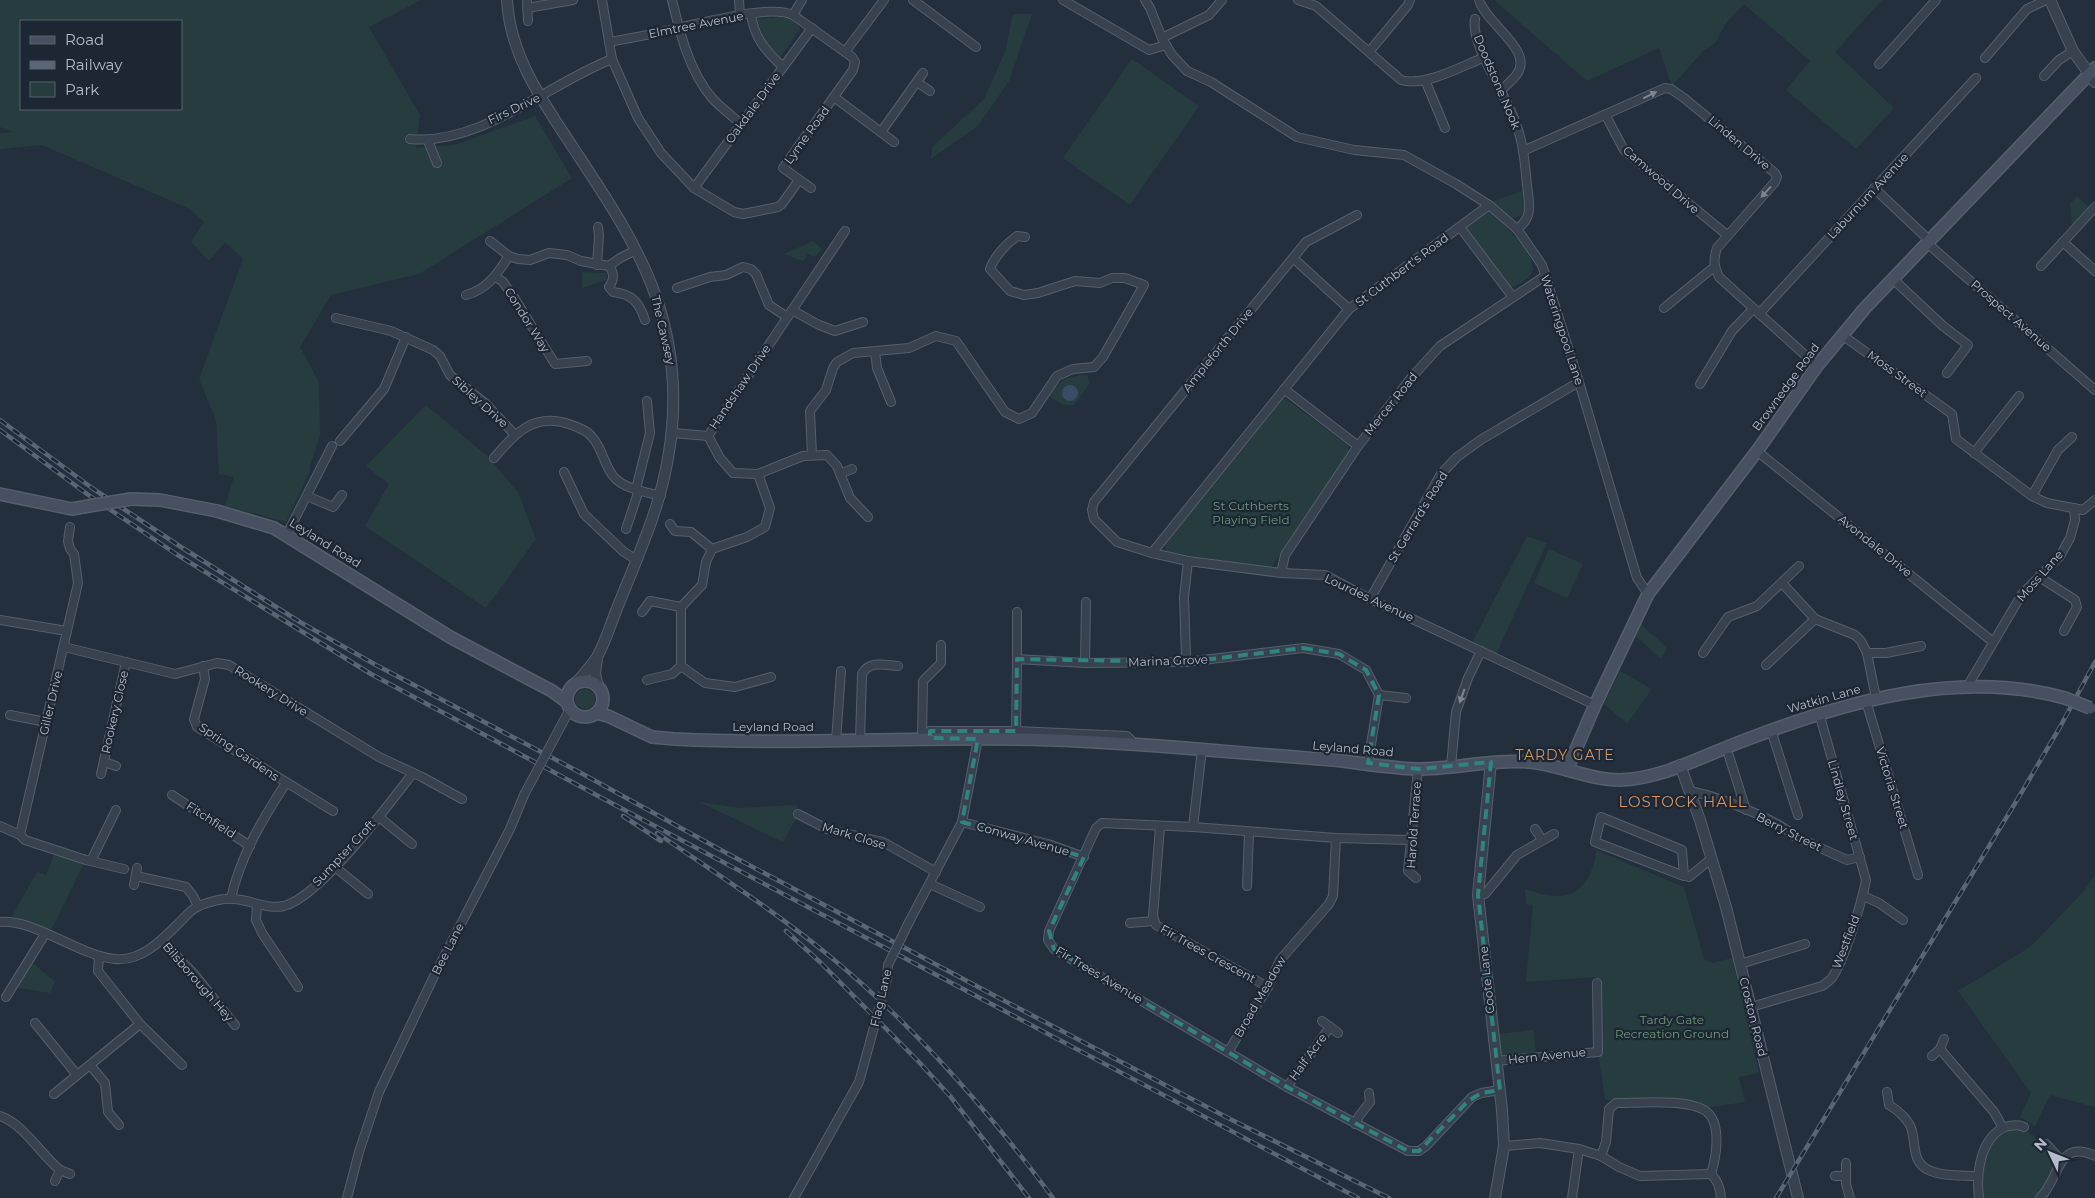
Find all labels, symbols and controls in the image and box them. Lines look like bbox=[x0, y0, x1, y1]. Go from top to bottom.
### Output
street label: Elmtree Avenue bbox=[647, 8, 745, 41]
legend bbox=[20, 20, 182, 110]
text: Road bbox=[65, 30, 104, 49]
street label: Doodstone Nook bbox=[1471, 32, 1525, 132]
text: Railway bbox=[65, 55, 123, 74]
street label: Oakdale Drive bbox=[722, 69, 783, 146]
text: Park bbox=[65, 80, 99, 99]
street label: Firs Drive bbox=[485, 90, 542, 127]
one-way arrow bbox=[1643, 91, 1657, 99]
street label: Lyme Road bbox=[781, 103, 833, 167]
street label: Linden Drive bbox=[1705, 112, 1773, 173]
street label: Camwood Drive bbox=[1620, 142, 1703, 217]
street label: Laburnum Avenue bbox=[1824, 149, 1911, 242]
one-way arrow bbox=[1760, 186, 1772, 198]
street label: St Cuthbert's Road bbox=[1352, 230, 1451, 310]
street label: Wateringpool Lane bbox=[1538, 273, 1587, 387]
street label: Prospect Avenue bbox=[1968, 277, 2055, 355]
street label: Condor Way bbox=[502, 285, 554, 355]
street label: The Cawsey bbox=[648, 294, 679, 367]
street label: Ampleforth Drive bbox=[1179, 305, 1256, 395]
street label: Brownedge Road bbox=[1749, 340, 1823, 434]
street label: Handshaw Drive bbox=[706, 341, 774, 432]
street label: Moss Street bbox=[1865, 347, 1930, 400]
street label: Mercer Road bbox=[1361, 369, 1421, 438]
street label: Sibley Drive bbox=[449, 373, 511, 431]
street label: St Gerrard's Road bbox=[1384, 468, 1451, 565]
park label: St Cuthberts Playing Field bbox=[1212, 498, 1290, 527]
street label: Avondale Drive bbox=[1835, 511, 1915, 580]
street label: Leyland Road bbox=[287, 515, 364, 571]
street label: Moss Lane bbox=[2013, 547, 2066, 605]
street label: Lourdes Avenue bbox=[1322, 570, 1416, 625]
street label: Marina Grove bbox=[1128, 652, 1208, 669]
street label: Rookery Drive bbox=[232, 662, 311, 719]
street label: Giller Drive bbox=[36, 669, 65, 737]
street label: Rookery Close bbox=[98, 669, 131, 755]
street label: Watkin Lane bbox=[1785, 681, 1862, 716]
one-way arrow bbox=[1457, 689, 1465, 704]
street label: Spring Gardens bbox=[196, 719, 282, 784]
street label: Leyland Road bbox=[732, 719, 814, 734]
street label: Leyland Road bbox=[1312, 737, 1394, 760]
street label: Victoria Street bbox=[1873, 745, 1912, 831]
district label: TARDY GATE bbox=[1515, 746, 1615, 764]
street label: Lindley Street bbox=[1825, 758, 1862, 842]
street label: Harold Terrace bbox=[1403, 781, 1424, 869]
district label: LOSTOCK HALL bbox=[1618, 792, 1748, 811]
street label: Fitchfield bbox=[184, 798, 239, 841]
street label: Berry Street bbox=[1754, 809, 1825, 855]
street label: Sumpter Croft bbox=[309, 816, 378, 889]
street label: Conway Avenue bbox=[975, 818, 1071, 859]
street label: Mark Close bbox=[820, 819, 888, 852]
street label: Westfield bbox=[1828, 913, 1863, 971]
street label: Bee Lane bbox=[428, 920, 467, 977]
street label: Fir Trees Crescent bbox=[1158, 921, 1259, 986]
street label: Bilsborough Hey bbox=[160, 939, 237, 1025]
street label: Fir Trees Avenue bbox=[1053, 943, 1146, 1006]
street label: Coote Lane bbox=[1475, 946, 1498, 1015]
street label: Broad Meadow bbox=[1230, 953, 1289, 1040]
street label: Flag Lane bbox=[867, 968, 894, 1028]
street label: Croston Road bbox=[1736, 976, 1771, 1058]
park label: Tardy Gate Recreation Ground bbox=[1615, 1012, 1729, 1041]
street label: Half Acre bbox=[1286, 1030, 1330, 1083]
street label: Hern Avenue bbox=[1507, 1044, 1587, 1067]
north arrow bbox=[2025, 1128, 2075, 1178]
text: N bbox=[2030, 1134, 2051, 1154]

